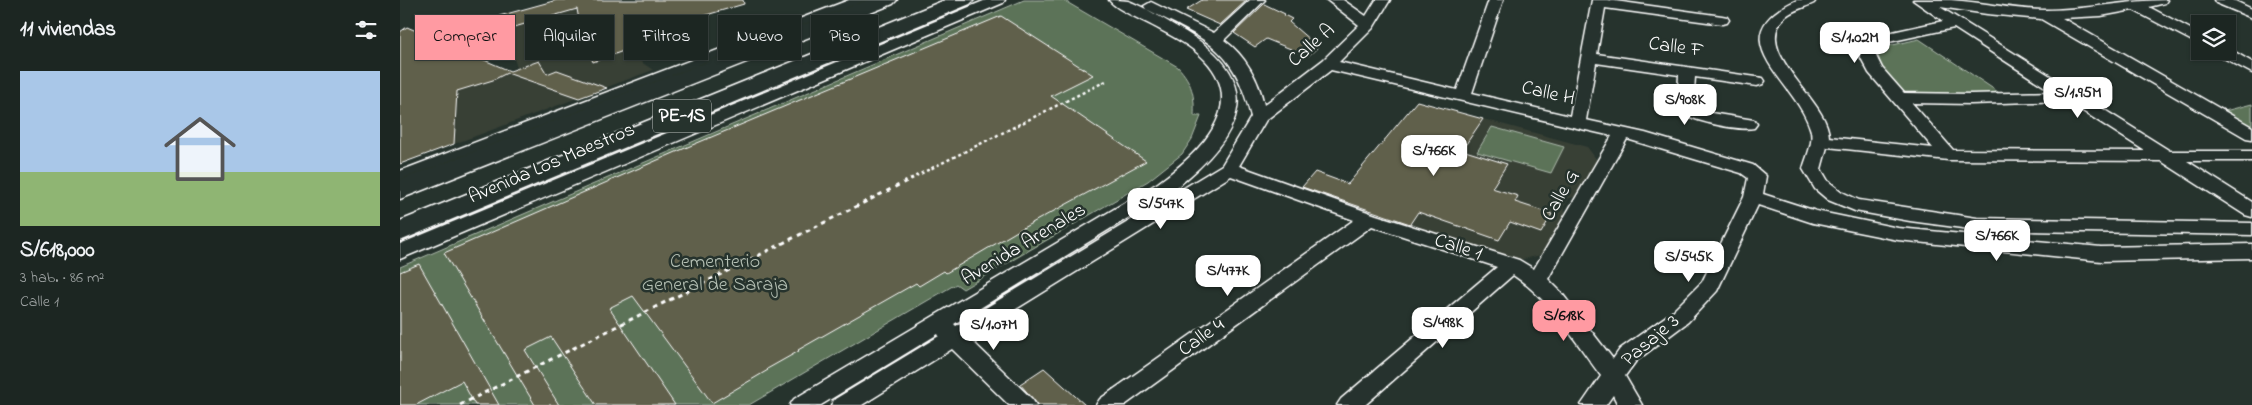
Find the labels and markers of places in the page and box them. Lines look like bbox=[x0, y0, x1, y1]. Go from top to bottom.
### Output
pin: S/1.02M bbox=[1809, 22, 1901, 64]
pin: S/1.95M bbox=[2032, 76, 2124, 119]
pin: S/908K bbox=[1644, 84, 1726, 126]
pin: S/766K bbox=[1393, 134, 1475, 177]
pin: S/547K bbox=[1120, 188, 1202, 230]
pin: S/766K bbox=[1956, 220, 2038, 262]
pin: S/545K bbox=[1648, 240, 1730, 283]
pin: S/477K bbox=[1187, 254, 1269, 297]
pin: S/618K bbox=[1523, 300, 1605, 342]
pin: S/498K bbox=[1402, 306, 1484, 349]
pin: S/1.07M bbox=[948, 308, 1040, 351]

